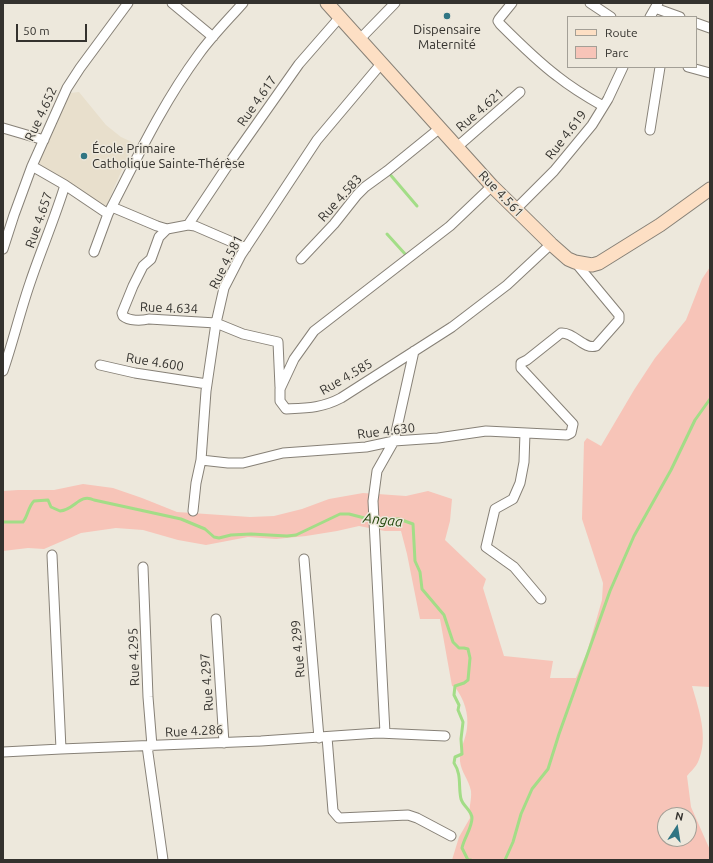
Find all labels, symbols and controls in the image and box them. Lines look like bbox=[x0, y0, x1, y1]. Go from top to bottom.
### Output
marker: Dispensaire Maternité bbox=[442, 11, 452, 21]
scale bar bbox=[18, 16, 89, 42]
legend bbox=[567, 16, 697, 68]
place label: Dispensaire Maternité bbox=[413, 22, 481, 53]
text: 50 m bbox=[23, 24, 50, 37]
text: Route bbox=[605, 26, 638, 39]
text: Parc bbox=[605, 46, 628, 59]
street label: Rue 4.617 bbox=[234, 73, 280, 129]
street label: Rue 4.652 bbox=[22, 84, 60, 144]
street label: Rue 4.621 bbox=[453, 85, 507, 135]
street label: Rue 4.619 bbox=[542, 107, 590, 163]
place label: École Primaire Catholique Sainte-Thérèse bbox=[92, 141, 245, 172]
marker: École Primaire Catholique Sainte-Thérèse bbox=[79, 151, 89, 161]
street label: Rue 4.561 bbox=[475, 168, 527, 220]
street label: Rue 4.583 bbox=[315, 171, 365, 225]
street label: Rue 4.657 bbox=[22, 190, 56, 250]
street label: Rue 4.581 bbox=[206, 233, 246, 291]
street label: Rue 4.634 bbox=[140, 299, 198, 317]
street label: Rue 4.600 bbox=[125, 350, 185, 374]
street label: Rue 4.585 bbox=[317, 356, 375, 398]
street label: Rue 4.630 bbox=[356, 420, 416, 442]
water label: Angaa bbox=[362, 510, 404, 530]
street label: Rue 4.299 bbox=[288, 619, 308, 679]
street label: Rue 4.295 bbox=[125, 628, 143, 686]
street label: Rue 4.297 bbox=[197, 652, 217, 712]
street label: Rue 4.286 bbox=[165, 722, 223, 740]
north arrow bbox=[657, 807, 697, 847]
text: N bbox=[674, 810, 685, 823]

